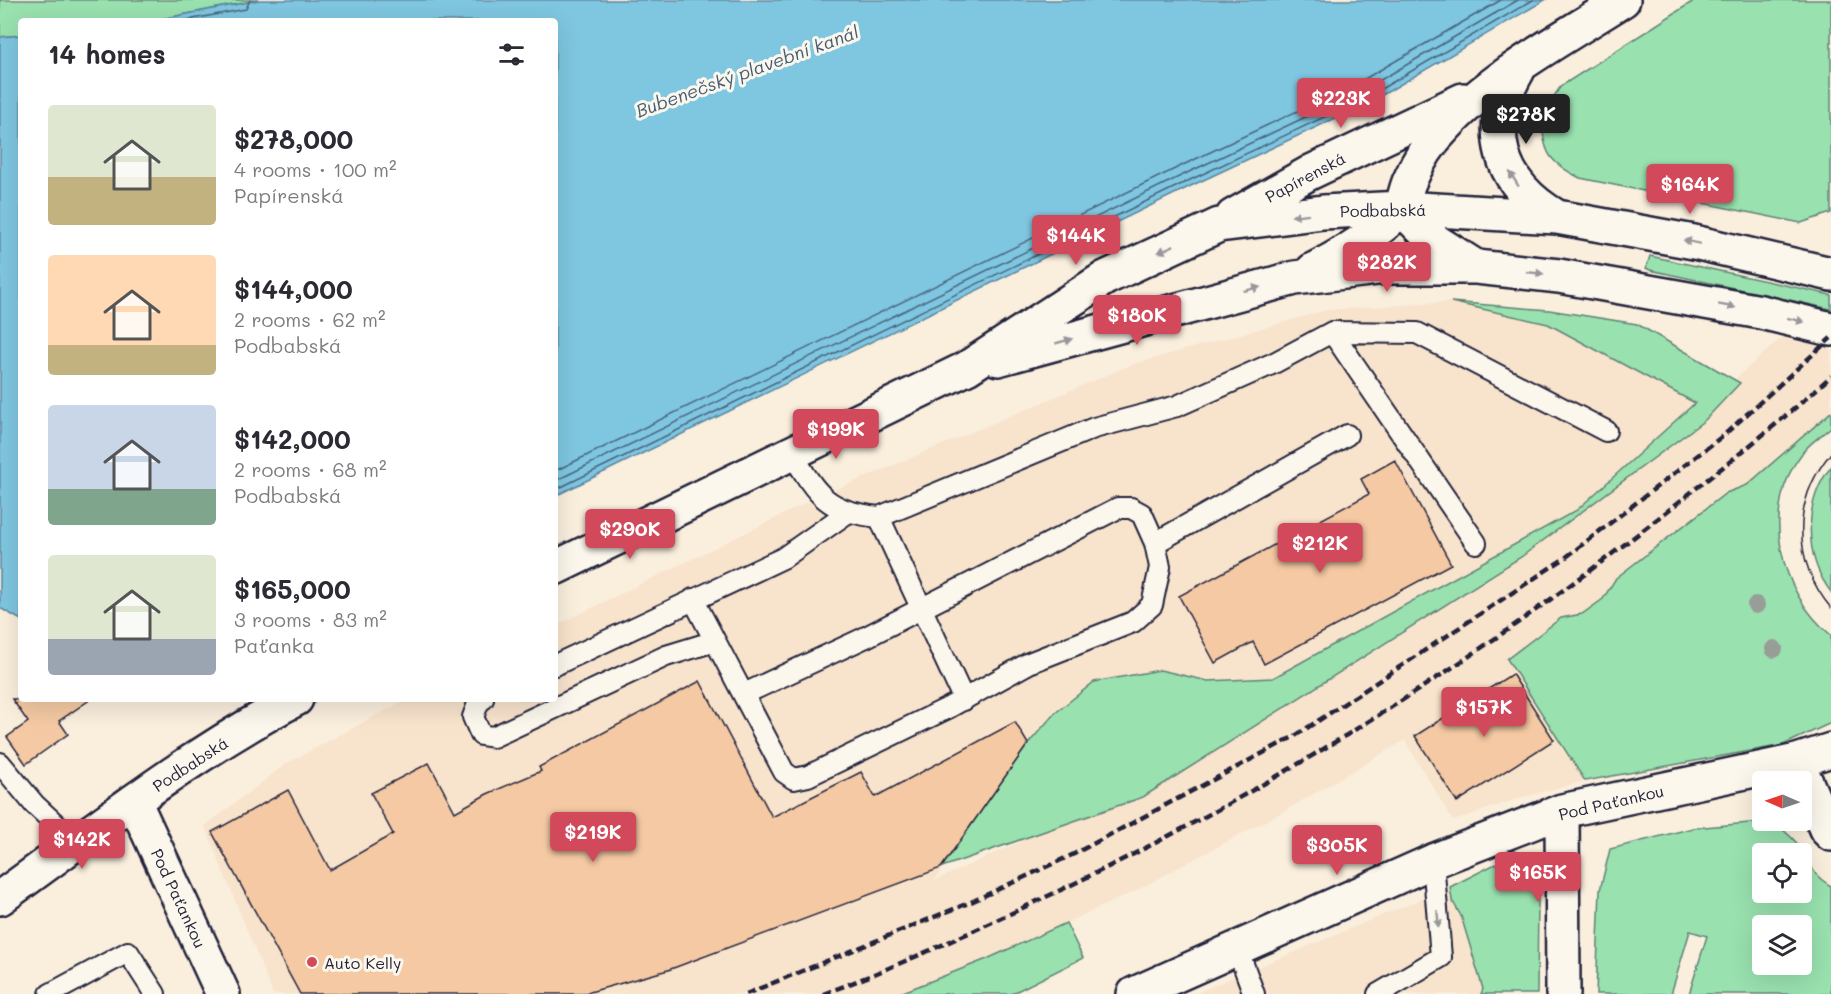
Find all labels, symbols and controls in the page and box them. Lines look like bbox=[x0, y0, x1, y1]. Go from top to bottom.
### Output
water label: Bubenečský plavební kanál bbox=[632, 19, 862, 123]
text: 14 homes bbox=[48, 37, 166, 71]
icon: filters bbox=[495, 38, 528, 71]
pin: $223K bbox=[1299, 78, 1383, 129]
text: $223K bbox=[1311, 84, 1371, 110]
pin: $278K bbox=[1484, 94, 1568, 145]
text: $278K bbox=[1496, 100, 1556, 126]
text: $278,000 bbox=[234, 122, 353, 156]
icon: home bbox=[96, 129, 168, 201]
street label: Papírenská bbox=[1261, 147, 1349, 207]
text: 4 rooms · 100 m² bbox=[234, 156, 397, 182]
pin: $164K bbox=[1648, 164, 1732, 215]
text: $164K bbox=[1660, 170, 1720, 196]
one-way arrow bbox=[1509, 171, 1520, 187]
text: Papírenská bbox=[234, 182, 344, 208]
street label: Podbabská bbox=[1340, 199, 1426, 221]
one-way arrow bbox=[1291, 210, 1310, 219]
pin: $144K bbox=[1034, 215, 1118, 266]
text: $144K bbox=[1046, 221, 1106, 247]
one-way arrow bbox=[1682, 237, 1701, 246]
pin: $282K bbox=[1345, 242, 1429, 293]
one-way arrow bbox=[1157, 245, 1174, 254]
text: $282K bbox=[1357, 248, 1417, 274]
one-way arrow bbox=[1525, 268, 1544, 278]
text: $144,000 bbox=[234, 272, 353, 306]
icon: home bbox=[96, 279, 168, 351]
one-way arrow bbox=[1243, 284, 1261, 294]
pin: $180K bbox=[1095, 295, 1179, 346]
text: $180K bbox=[1107, 301, 1167, 327]
one-way arrow bbox=[1718, 301, 1737, 310]
text: 2 rooms · 62 m² bbox=[234, 306, 386, 332]
one-way arrow bbox=[1787, 316, 1805, 326]
text: Podbabská bbox=[234, 332, 342, 358]
one-way arrow bbox=[1055, 336, 1073, 345]
pin: $199K bbox=[794, 409, 878, 460]
text: $199K bbox=[807, 415, 865, 441]
text: $142,000 bbox=[234, 422, 351, 456]
icon: home bbox=[96, 429, 168, 501]
text: 2 rooms · 68 m² bbox=[234, 456, 387, 482]
text: Podbabská bbox=[234, 482, 342, 508]
pin: $290K bbox=[588, 509, 672, 560]
text: $290K bbox=[599, 515, 661, 541]
pin: $212K bbox=[1278, 523, 1362, 574]
text: $212K bbox=[1292, 529, 1348, 555]
text: $165,000 bbox=[234, 572, 351, 606]
icon: home bbox=[96, 579, 168, 651]
text: 3 rooms · 83 m² bbox=[234, 606, 387, 632]
text: Paťanka bbox=[234, 632, 315, 658]
pin: $157K bbox=[1442, 687, 1526, 738]
text: $157K bbox=[1455, 693, 1513, 719]
street label: Podbabská bbox=[148, 732, 232, 796]
north arrow bbox=[1752, 771, 1812, 831]
map controls bbox=[1752, 771, 1812, 975]
street label: Pod Paťankou bbox=[1556, 780, 1666, 824]
pin: $219K bbox=[551, 812, 635, 863]
text: $219K bbox=[564, 818, 622, 844]
pin: $142K bbox=[40, 819, 124, 870]
text: $142K bbox=[53, 825, 111, 851]
pin: $305K bbox=[1295, 825, 1379, 876]
text: $305K bbox=[1306, 831, 1368, 857]
button: locate bbox=[1752, 843, 1812, 903]
street label: Pod Paťankou bbox=[147, 845, 211, 951]
pin: $165K bbox=[1496, 852, 1580, 903]
text: $165K bbox=[1509, 858, 1567, 884]
one-way arrow bbox=[1433, 910, 1443, 929]
button: layers bbox=[1752, 915, 1812, 975]
place label: Auto Kelly bbox=[324, 952, 401, 973]
marker: Auto Kelly bbox=[305, 955, 319, 969]

